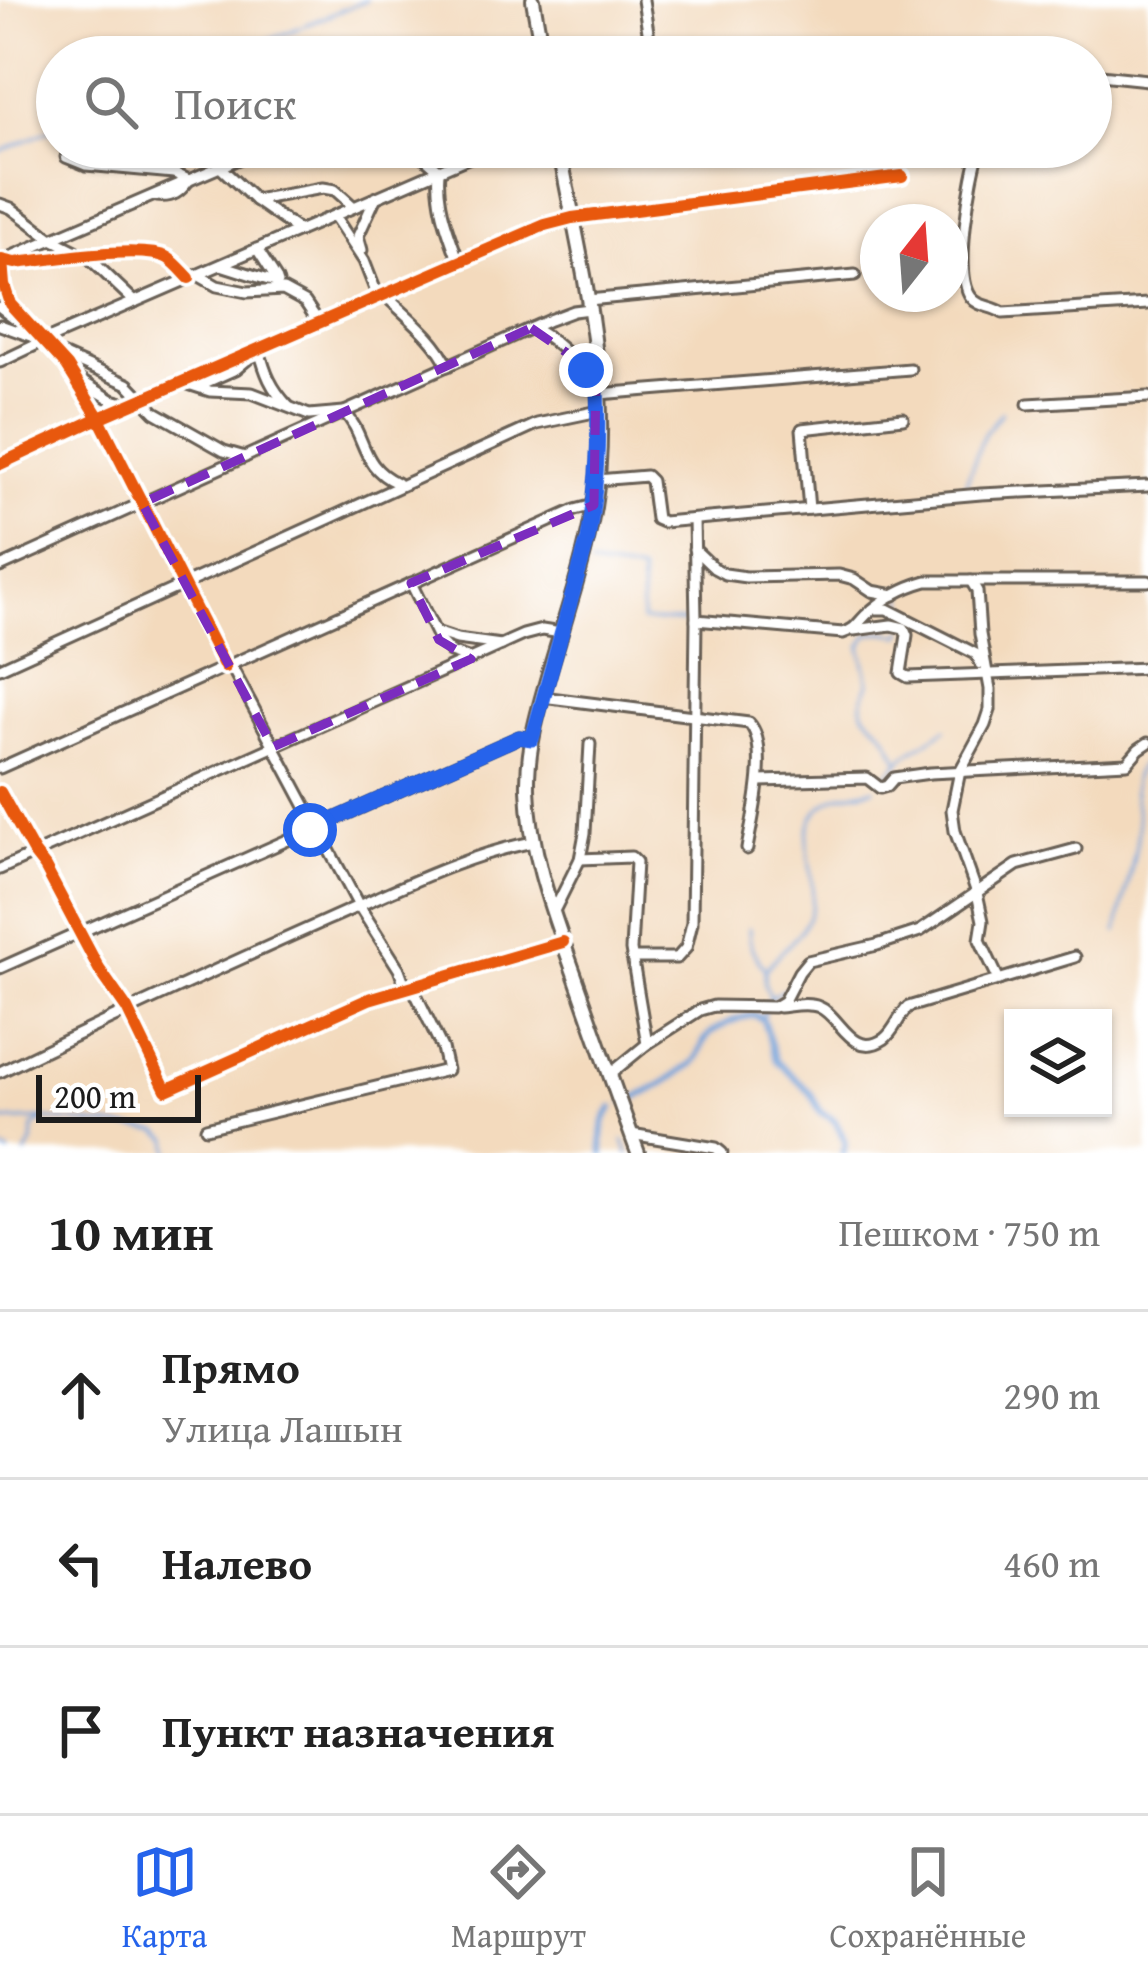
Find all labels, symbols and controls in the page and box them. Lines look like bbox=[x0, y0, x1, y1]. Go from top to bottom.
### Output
search box bbox=[36, 36, 1112, 168]
icon: search bbox=[78, 69, 144, 135]
text: Поиск bbox=[174, 70, 296, 135]
north arrow bbox=[860, 204, 968, 312]
route end bbox=[559, 343, 613, 397]
route start bbox=[283, 803, 337, 857]
map controls bbox=[1004, 1009, 1112, 1117]
button: layers bbox=[1004, 1009, 1112, 1117]
scale bar bbox=[36, 1069, 201, 1122]
text: 200 m bbox=[54, 1072, 136, 1120]
text: 10 мин bbox=[48, 1194, 214, 1269]
text: Пешком · 750 m bbox=[838, 1203, 1100, 1260]
text: Прямо bbox=[162, 1334, 300, 1399]
icon: ahead bbox=[48, 1362, 114, 1428]
text: 290 m bbox=[1003, 1366, 1100, 1423]
text: Улица Лашын bbox=[162, 1399, 403, 1456]
icon: left bbox=[48, 1530, 114, 1596]
text: Налево bbox=[162, 1530, 312, 1595]
text: 460 m bbox=[1003, 1534, 1100, 1591]
icon: arrive bbox=[48, 1698, 114, 1764]
text: Пункт назначения bbox=[162, 1698, 555, 1763]
tab: Карта bbox=[122, 1839, 207, 1959]
tab: Маршрут bbox=[451, 1839, 586, 1959]
tab: Сохранённые bbox=[830, 1839, 1026, 1959]

